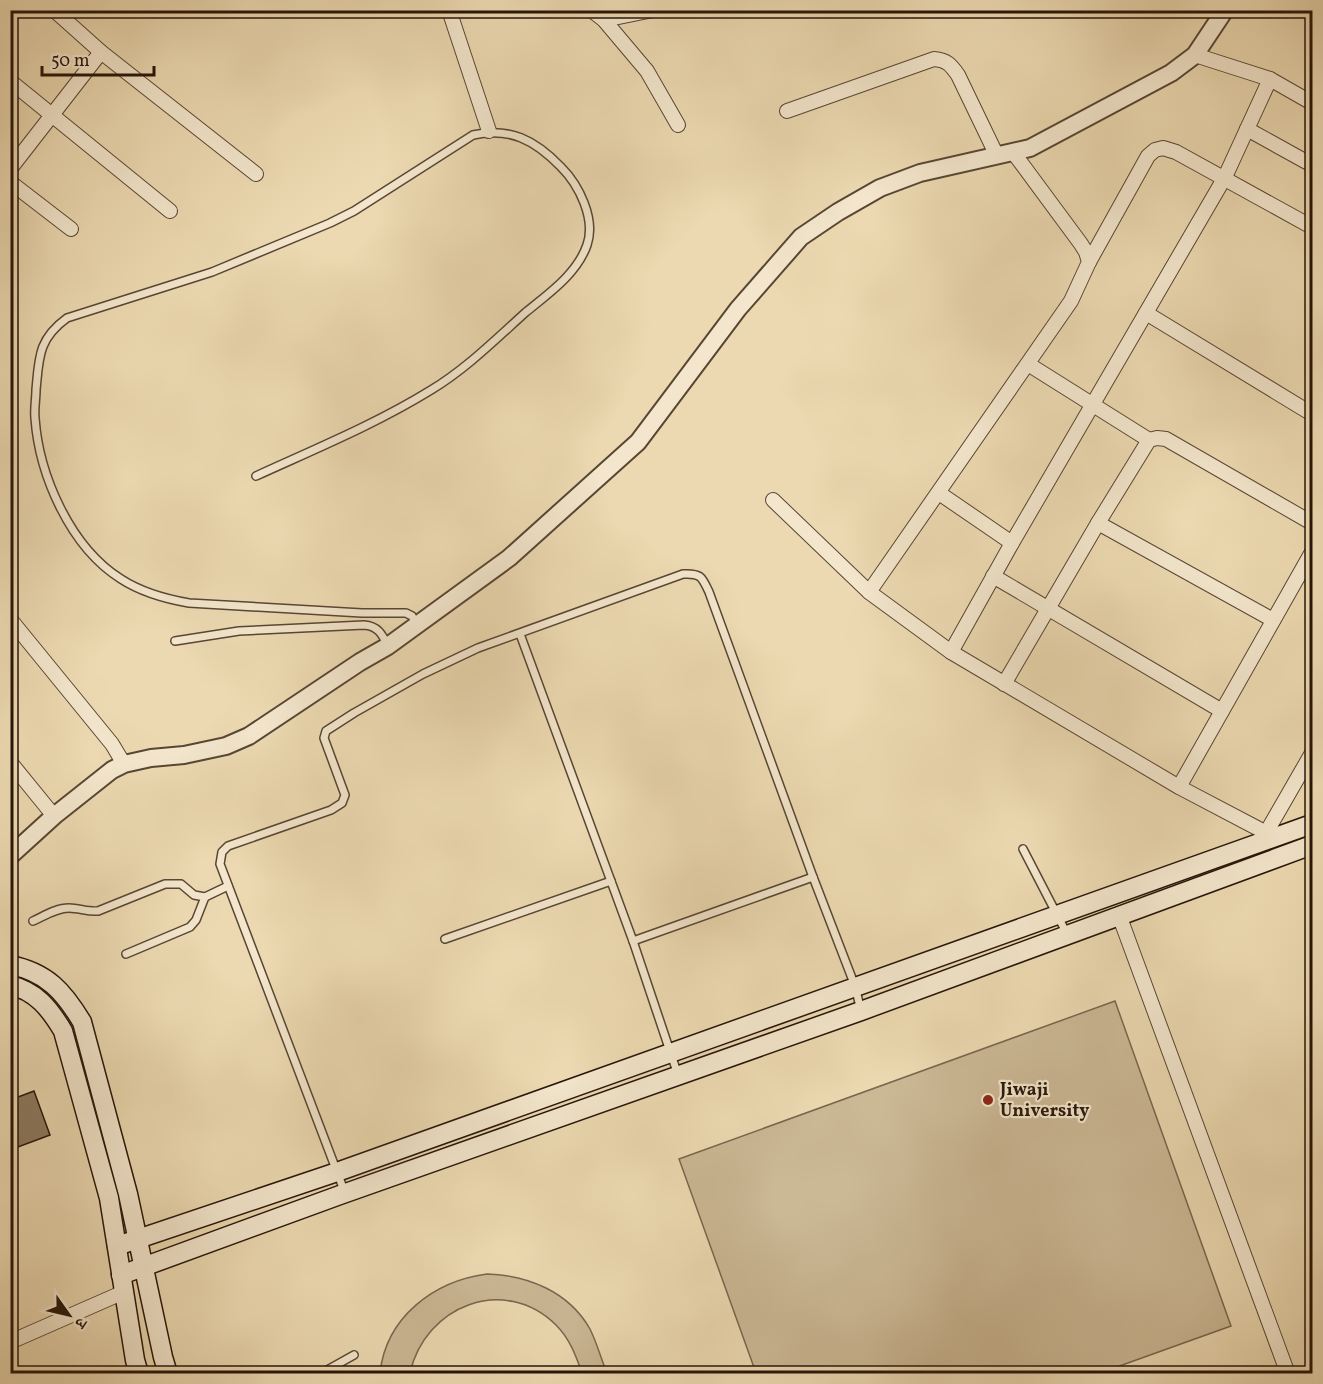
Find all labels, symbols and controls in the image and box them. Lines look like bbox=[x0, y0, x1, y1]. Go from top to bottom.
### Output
scale bar bbox=[42, 39, 154, 77]
text: 50 m bbox=[51, 49, 90, 74]
place label: Jiwaji University bbox=[999, 1078, 1089, 1124]
marker: Jiwaji University bbox=[981, 1093, 995, 1107]
north arrow bbox=[39, 1285, 99, 1345]
text: उ bbox=[67, 1312, 92, 1333]

